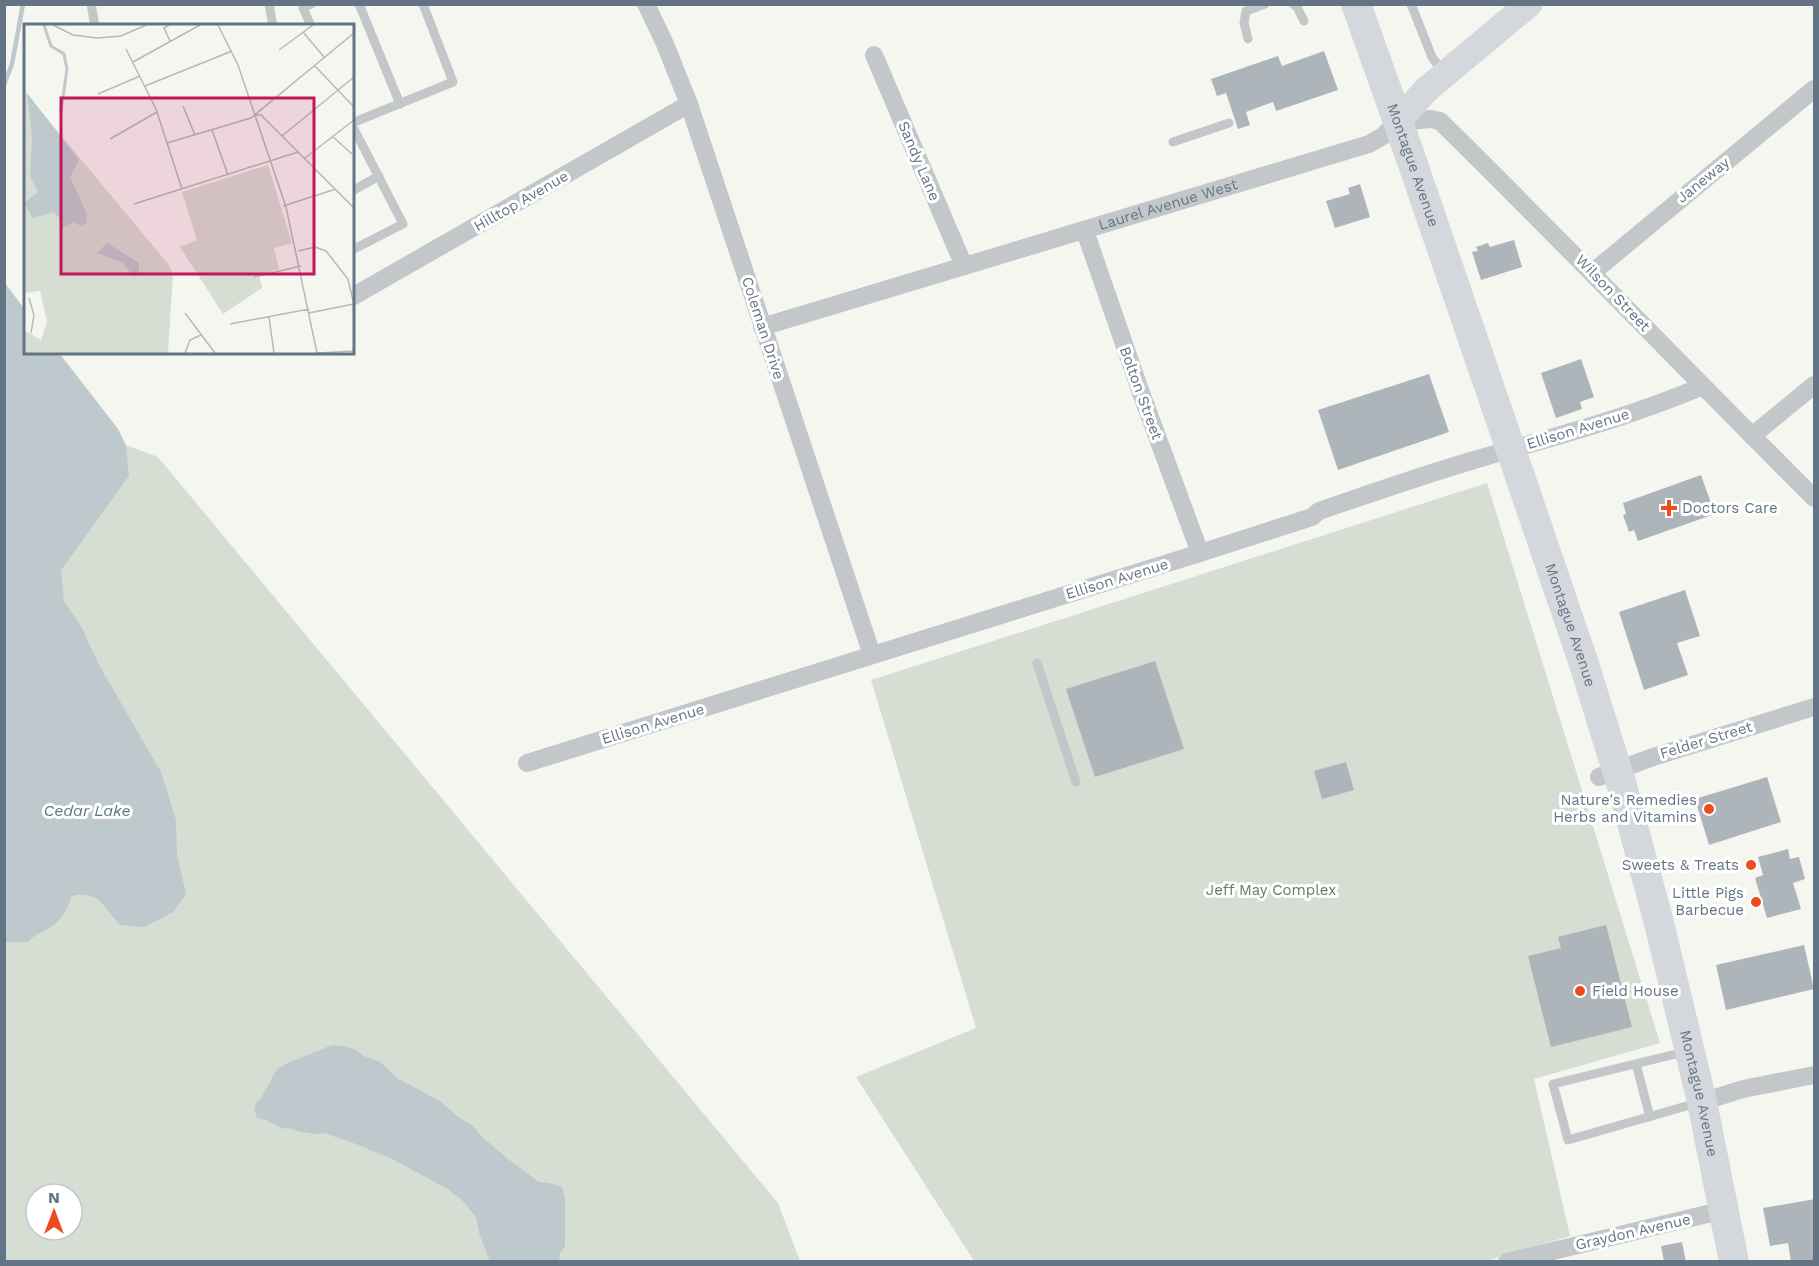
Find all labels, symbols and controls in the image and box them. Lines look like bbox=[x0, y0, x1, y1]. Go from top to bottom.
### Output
inset map bbox=[24, 24, 354, 354]
street label: Montague Avenue bbox=[1383, 101, 1443, 229]
street label: Sandy Lane bbox=[894, 119, 944, 203]
street label: Janeway bbox=[1673, 153, 1733, 207]
street label: Hilltop Avenue bbox=[471, 167, 571, 235]
street label: Laurel Avenue West bbox=[1096, 175, 1240, 234]
street label: Wilson Street bbox=[1572, 251, 1655, 336]
street label: Coleman Drive bbox=[738, 274, 788, 382]
street label: Bolton Street bbox=[1116, 344, 1166, 443]
street label: Ellison Avenue bbox=[1524, 405, 1632, 453]
marker: Doctors Care bbox=[1660, 499, 1678, 517]
place label: Doctors Care bbox=[1682, 499, 1778, 517]
street label: Ellison Avenue bbox=[1063, 555, 1171, 603]
street label: Montague Avenue bbox=[1541, 561, 1599, 689]
street label: Ellison Avenue bbox=[599, 700, 707, 748]
street label: Felder Street bbox=[1658, 717, 1755, 763]
place label: Nature's Remedies Herbs and Vitamins bbox=[1553, 791, 1697, 826]
water label: Cedar Lake bbox=[43, 801, 131, 820]
marker: Nature's Remedies Herbs and Vitamins bbox=[1702, 802, 1716, 816]
place label: Sweets & Treats bbox=[1622, 856, 1739, 874]
marker: Sweets & Treats bbox=[1744, 858, 1758, 872]
park label: Jeff May Complex bbox=[1206, 881, 1336, 899]
place label: Little Pigs Barbecue bbox=[1672, 884, 1744, 919]
marker: Little Pigs Barbecue bbox=[1749, 895, 1763, 909]
place label: Field House bbox=[1592, 982, 1679, 1000]
marker: Field House bbox=[1573, 984, 1587, 998]
street label: Montague Avenue bbox=[1676, 1028, 1722, 1158]
north arrow bbox=[24, 1182, 84, 1242]
text: N bbox=[48, 1188, 60, 1207]
street label: Graydon Avenue bbox=[1574, 1210, 1692, 1254]

